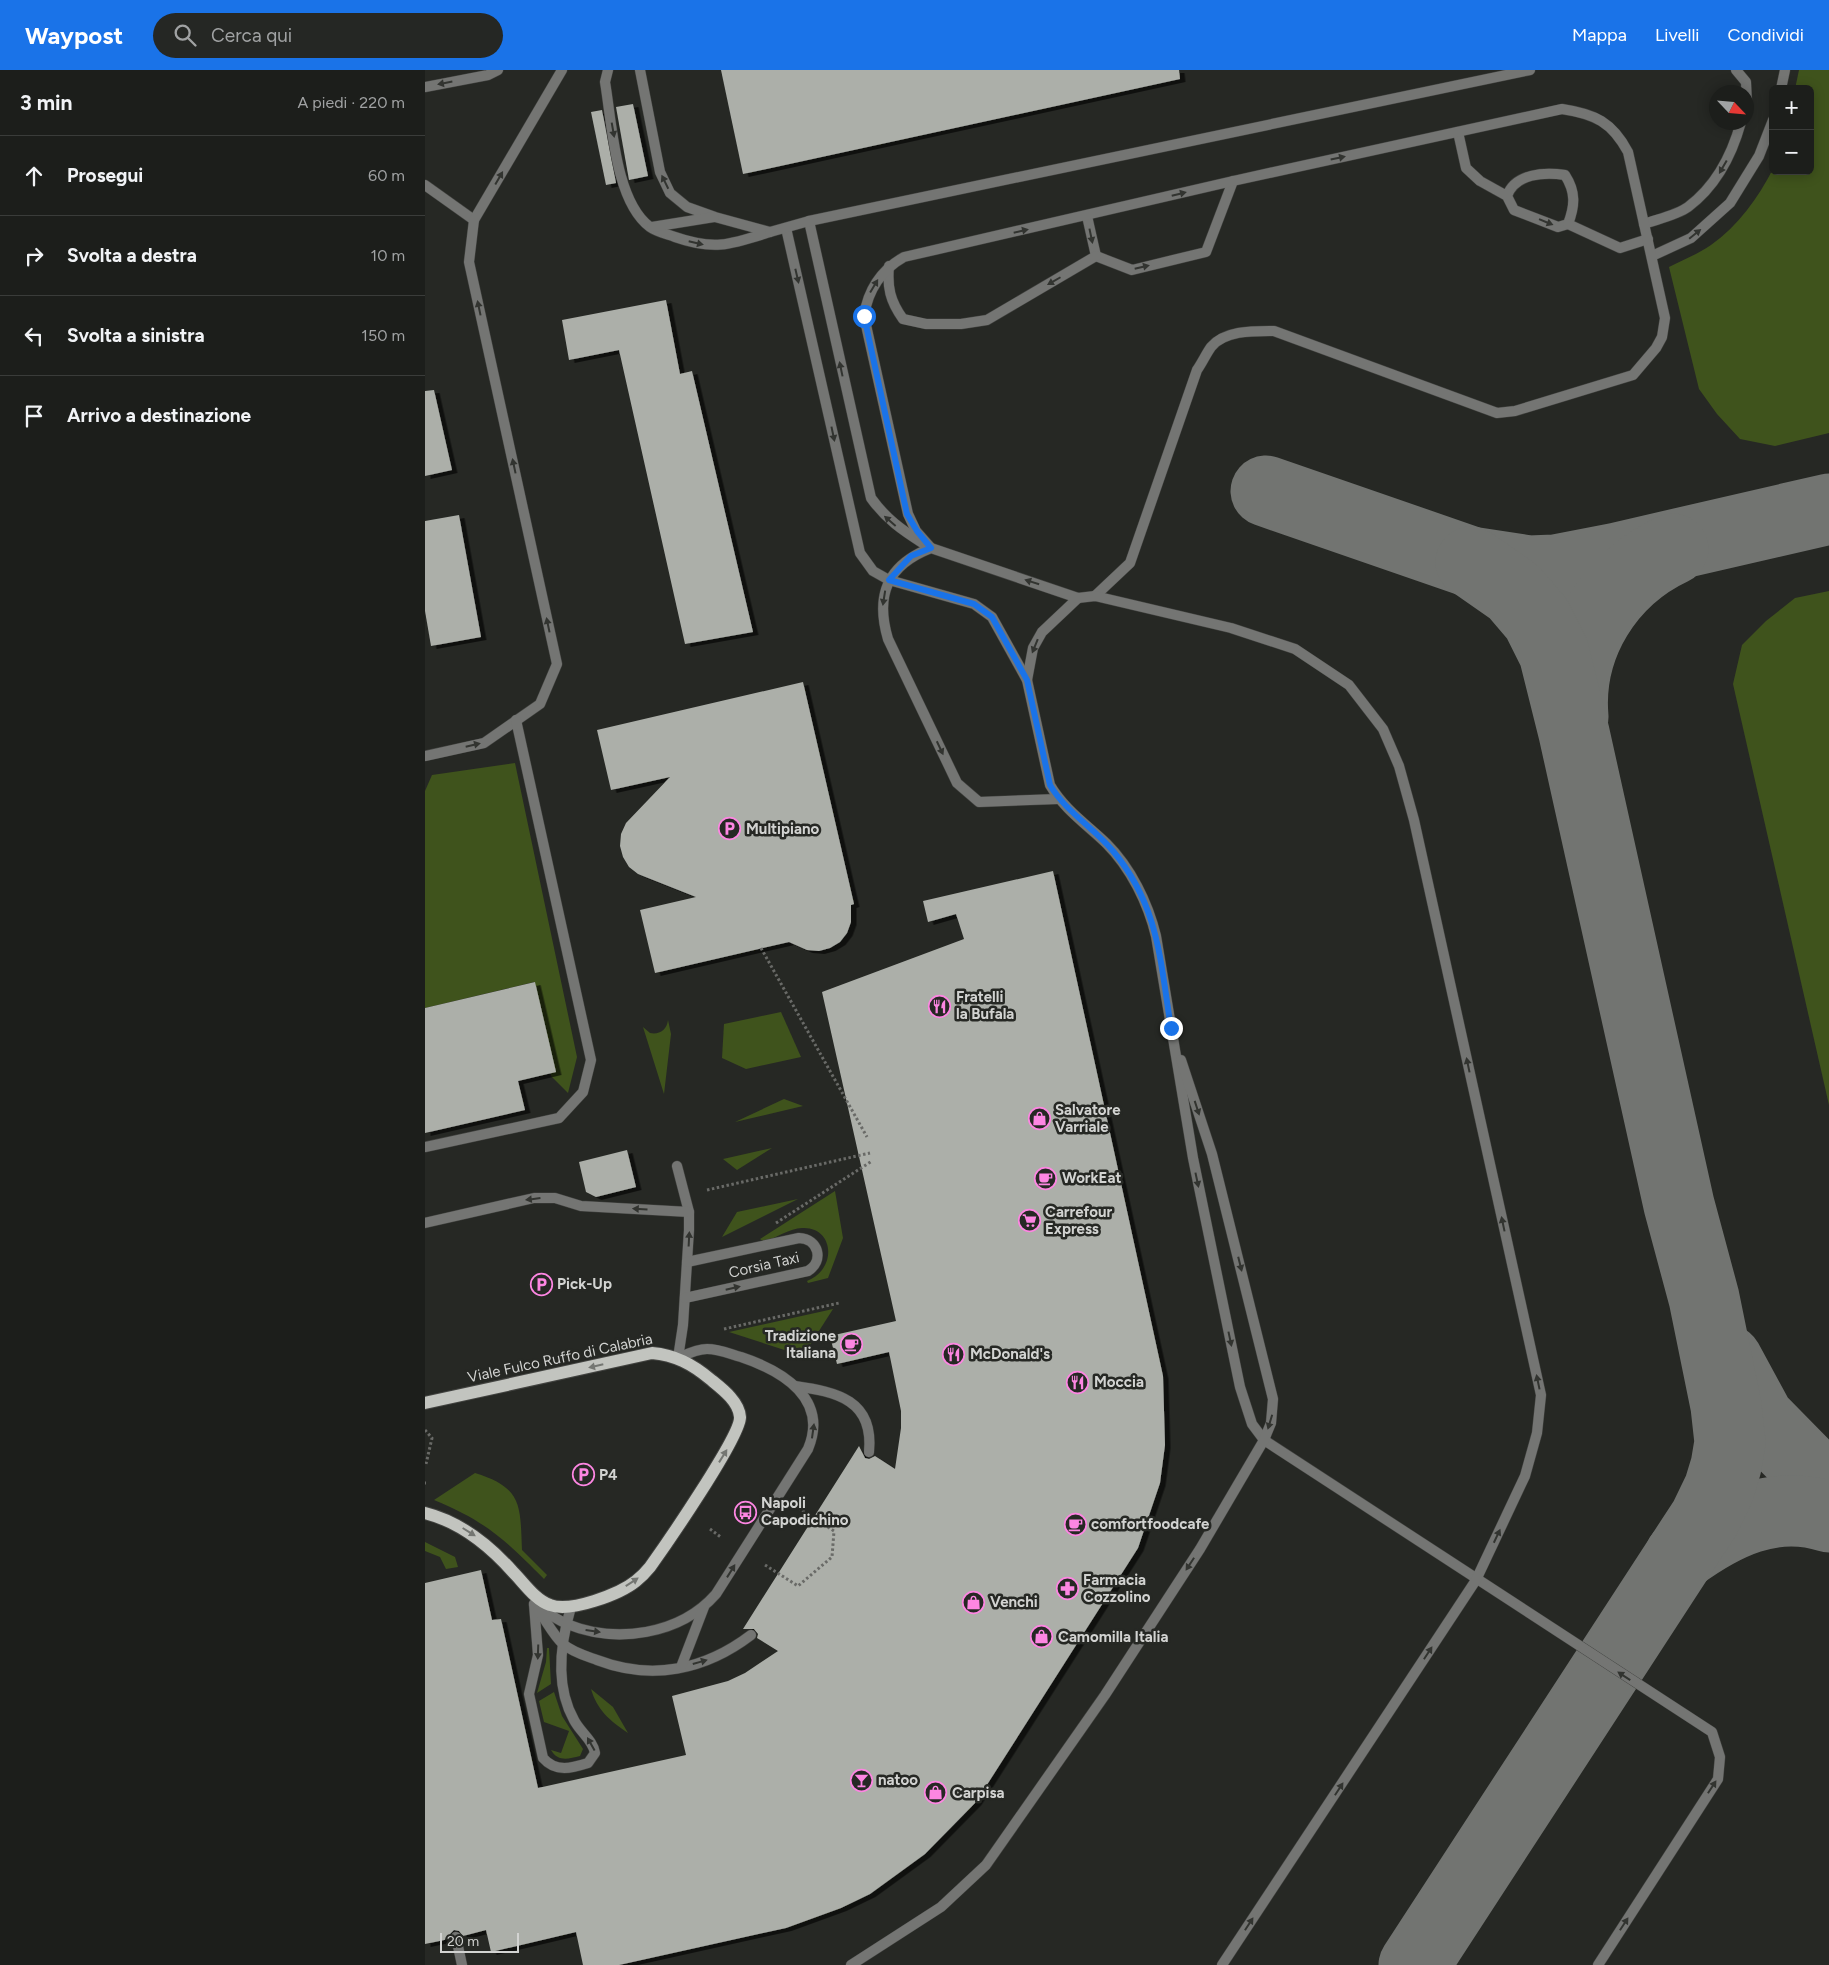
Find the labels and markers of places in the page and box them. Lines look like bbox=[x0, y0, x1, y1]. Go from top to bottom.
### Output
parking icon: Multipiano bbox=[718, 817, 742, 841]
place label: Multipiano bbox=[746, 820, 819, 838]
place label: Fratelli la Bufala bbox=[956, 988, 1014, 1023]
restaurant icon: Fratelli la Bufala bbox=[928, 994, 952, 1018]
place label: Salvatore Varriale bbox=[1055, 1101, 1121, 1136]
shop icon: Salvatore Varriale bbox=[1027, 1107, 1051, 1131]
cafe icon: WorkEat bbox=[1034, 1166, 1058, 1190]
place label: WorkEat bbox=[1062, 1169, 1121, 1187]
place label: Carrefour Express bbox=[1045, 1203, 1113, 1238]
supermarket icon: Carrefour Express bbox=[1017, 1209, 1041, 1233]
parking icon: Pick-Up bbox=[529, 1272, 553, 1296]
place label: Pick-Up bbox=[557, 1275, 612, 1293]
place label: Tradizione Italiana bbox=[765, 1327, 837, 1362]
cafe icon: Tradizione Italiana bbox=[840, 1333, 864, 1357]
restaurant icon: McDonald's bbox=[942, 1342, 966, 1366]
place label: McDonald's bbox=[970, 1345, 1050, 1363]
restaurant icon: Moccia bbox=[1066, 1370, 1090, 1394]
place label: Moccia bbox=[1094, 1373, 1144, 1391]
parking icon: P4 bbox=[571, 1463, 595, 1487]
place label: P4 bbox=[599, 1466, 618, 1484]
place label: Napoli Capodichino bbox=[761, 1494, 849, 1529]
bus stop icon: Napoli Capodichino bbox=[733, 1500, 757, 1524]
cafe icon: comfortfoodcafe bbox=[1063, 1512, 1087, 1536]
place label: comfortfoodcafe bbox=[1091, 1515, 1210, 1533]
place label: Farmacia Cozzolino bbox=[1083, 1571, 1151, 1606]
pharmacy icon: Farmacia Cozzolino bbox=[1055, 1577, 1079, 1601]
shop icon: Venchi bbox=[962, 1590, 986, 1614]
place label: Venchi bbox=[990, 1593, 1038, 1611]
shop icon: Camomilla Italia bbox=[1030, 1625, 1054, 1649]
place label: Camomilla Italia bbox=[1058, 1628, 1168, 1646]
bar icon: natoo bbox=[850, 1768, 874, 1792]
place label: natoo bbox=[878, 1771, 918, 1789]
shop icon: Carpisa bbox=[924, 1781, 948, 1805]
place label: Carpisa bbox=[952, 1784, 1005, 1802]

